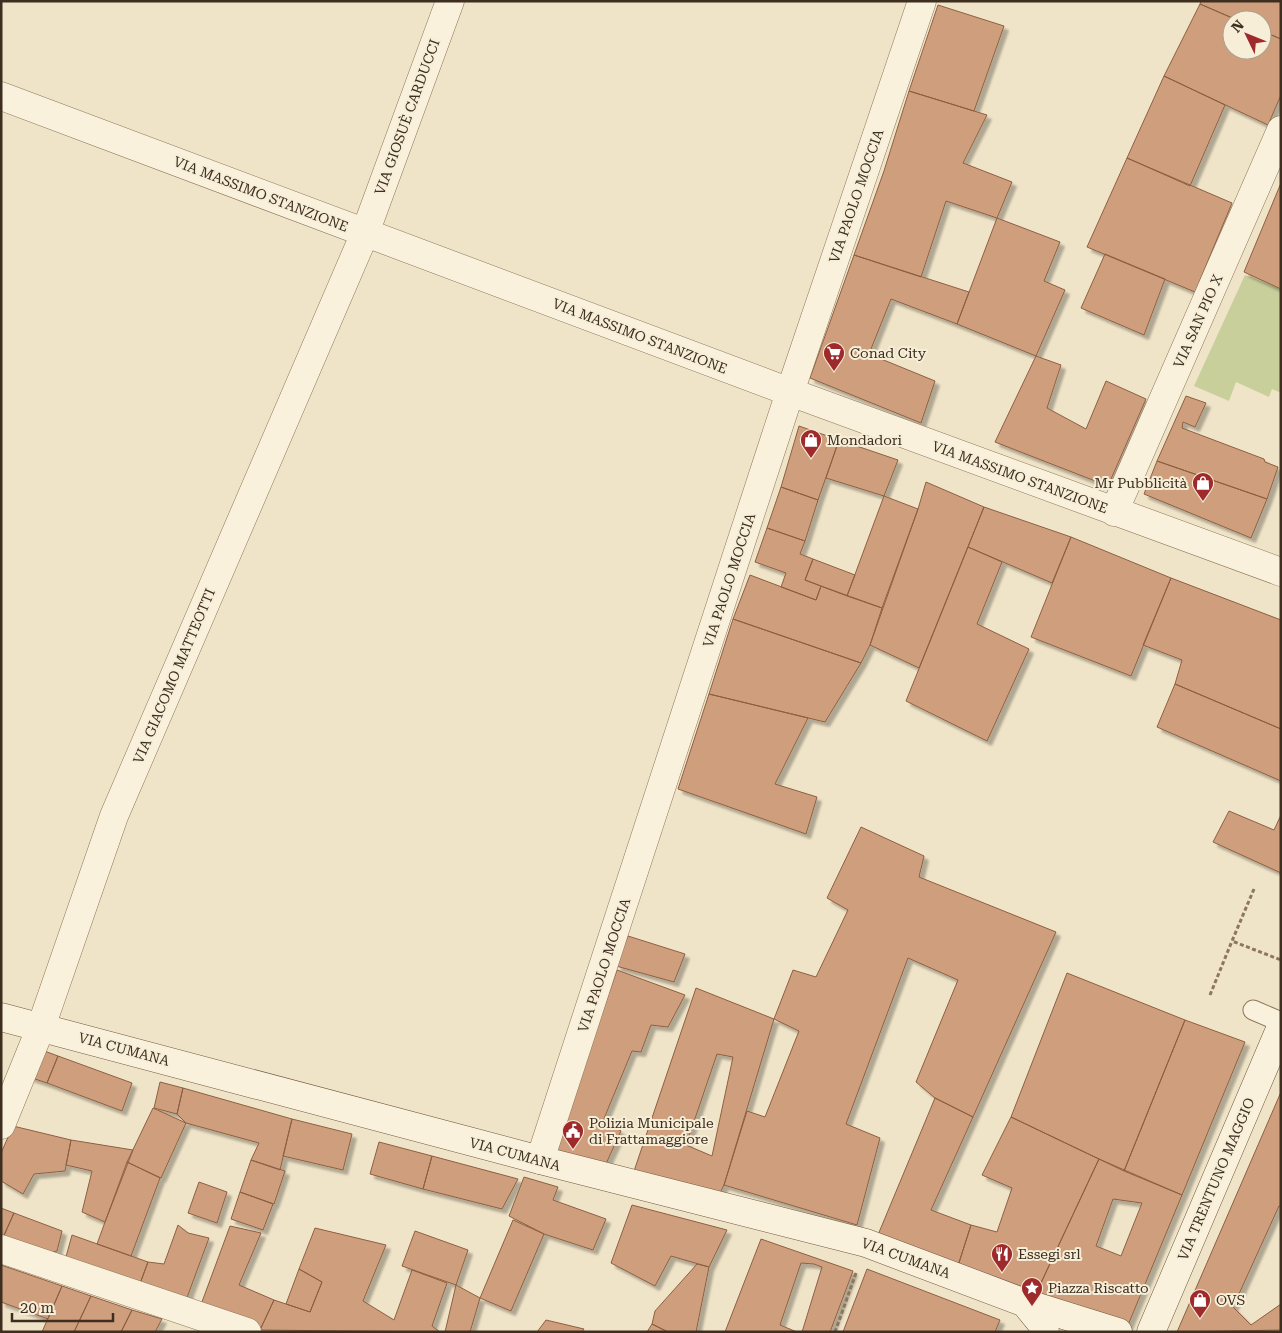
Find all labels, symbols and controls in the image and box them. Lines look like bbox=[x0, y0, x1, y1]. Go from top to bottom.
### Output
north arrow bbox=[1222, 10, 1272, 60]
text: N bbox=[1228, 17, 1247, 36]
street label: VIA GIOSUÈ CARDUCCI bbox=[371, 37, 443, 197]
street label: VIA PAOLO MOCCIA bbox=[826, 127, 886, 265]
street label: VIA MASSIMO STANZIONE bbox=[171, 153, 351, 235]
street label: VIA SAN PIO X bbox=[1170, 272, 1226, 370]
street label: VIA MASSIMO STANZIONE bbox=[550, 295, 730, 377]
supermarket icon: Conad City bbox=[822, 341, 846, 372]
place label: Conad City bbox=[850, 345, 927, 361]
shop icon: Mondadori bbox=[799, 428, 823, 459]
place label: Mondadori bbox=[827, 432, 903, 448]
street label: VIA MASSIMO STANZIONE bbox=[930, 438, 1110, 516]
shop icon: Mr Pubblicità bbox=[1191, 471, 1215, 502]
place label: Mr Pubblicità bbox=[1095, 475, 1187, 491]
street label: VIA PAOLO MOCCIA bbox=[700, 511, 758, 649]
street label: VIA GIACOMO MATTEOTTI bbox=[130, 586, 218, 766]
street label: VIA PAOLO MOCCIA bbox=[575, 896, 633, 1034]
street label: VIA CUMANA bbox=[77, 1029, 172, 1069]
street label: VIA TRENTUNO MAGGIO bbox=[1174, 1095, 1258, 1263]
place label: Polizia Municipale di Frattamaggiore bbox=[589, 1115, 714, 1147]
public building icon: Polizia Municipale di Frattamaggiore bbox=[561, 1119, 585, 1150]
street label: VIA CUMANA bbox=[468, 1134, 563, 1174]
street label: VIA CUMANA bbox=[859, 1234, 953, 1282]
restaurant icon: Essegi srl bbox=[990, 1242, 1014, 1273]
place label: Essegi srl bbox=[1018, 1246, 1081, 1262]
place icon: Piazza Riscatto bbox=[1020, 1276, 1044, 1307]
place label: Piazza Riscatto bbox=[1048, 1280, 1149, 1296]
shop icon: OVS bbox=[1188, 1288, 1212, 1319]
scale bar bbox=[12, 1290, 114, 1322]
place label: OVS bbox=[1216, 1292, 1246, 1308]
text: 20 m bbox=[20, 1299, 55, 1317]

